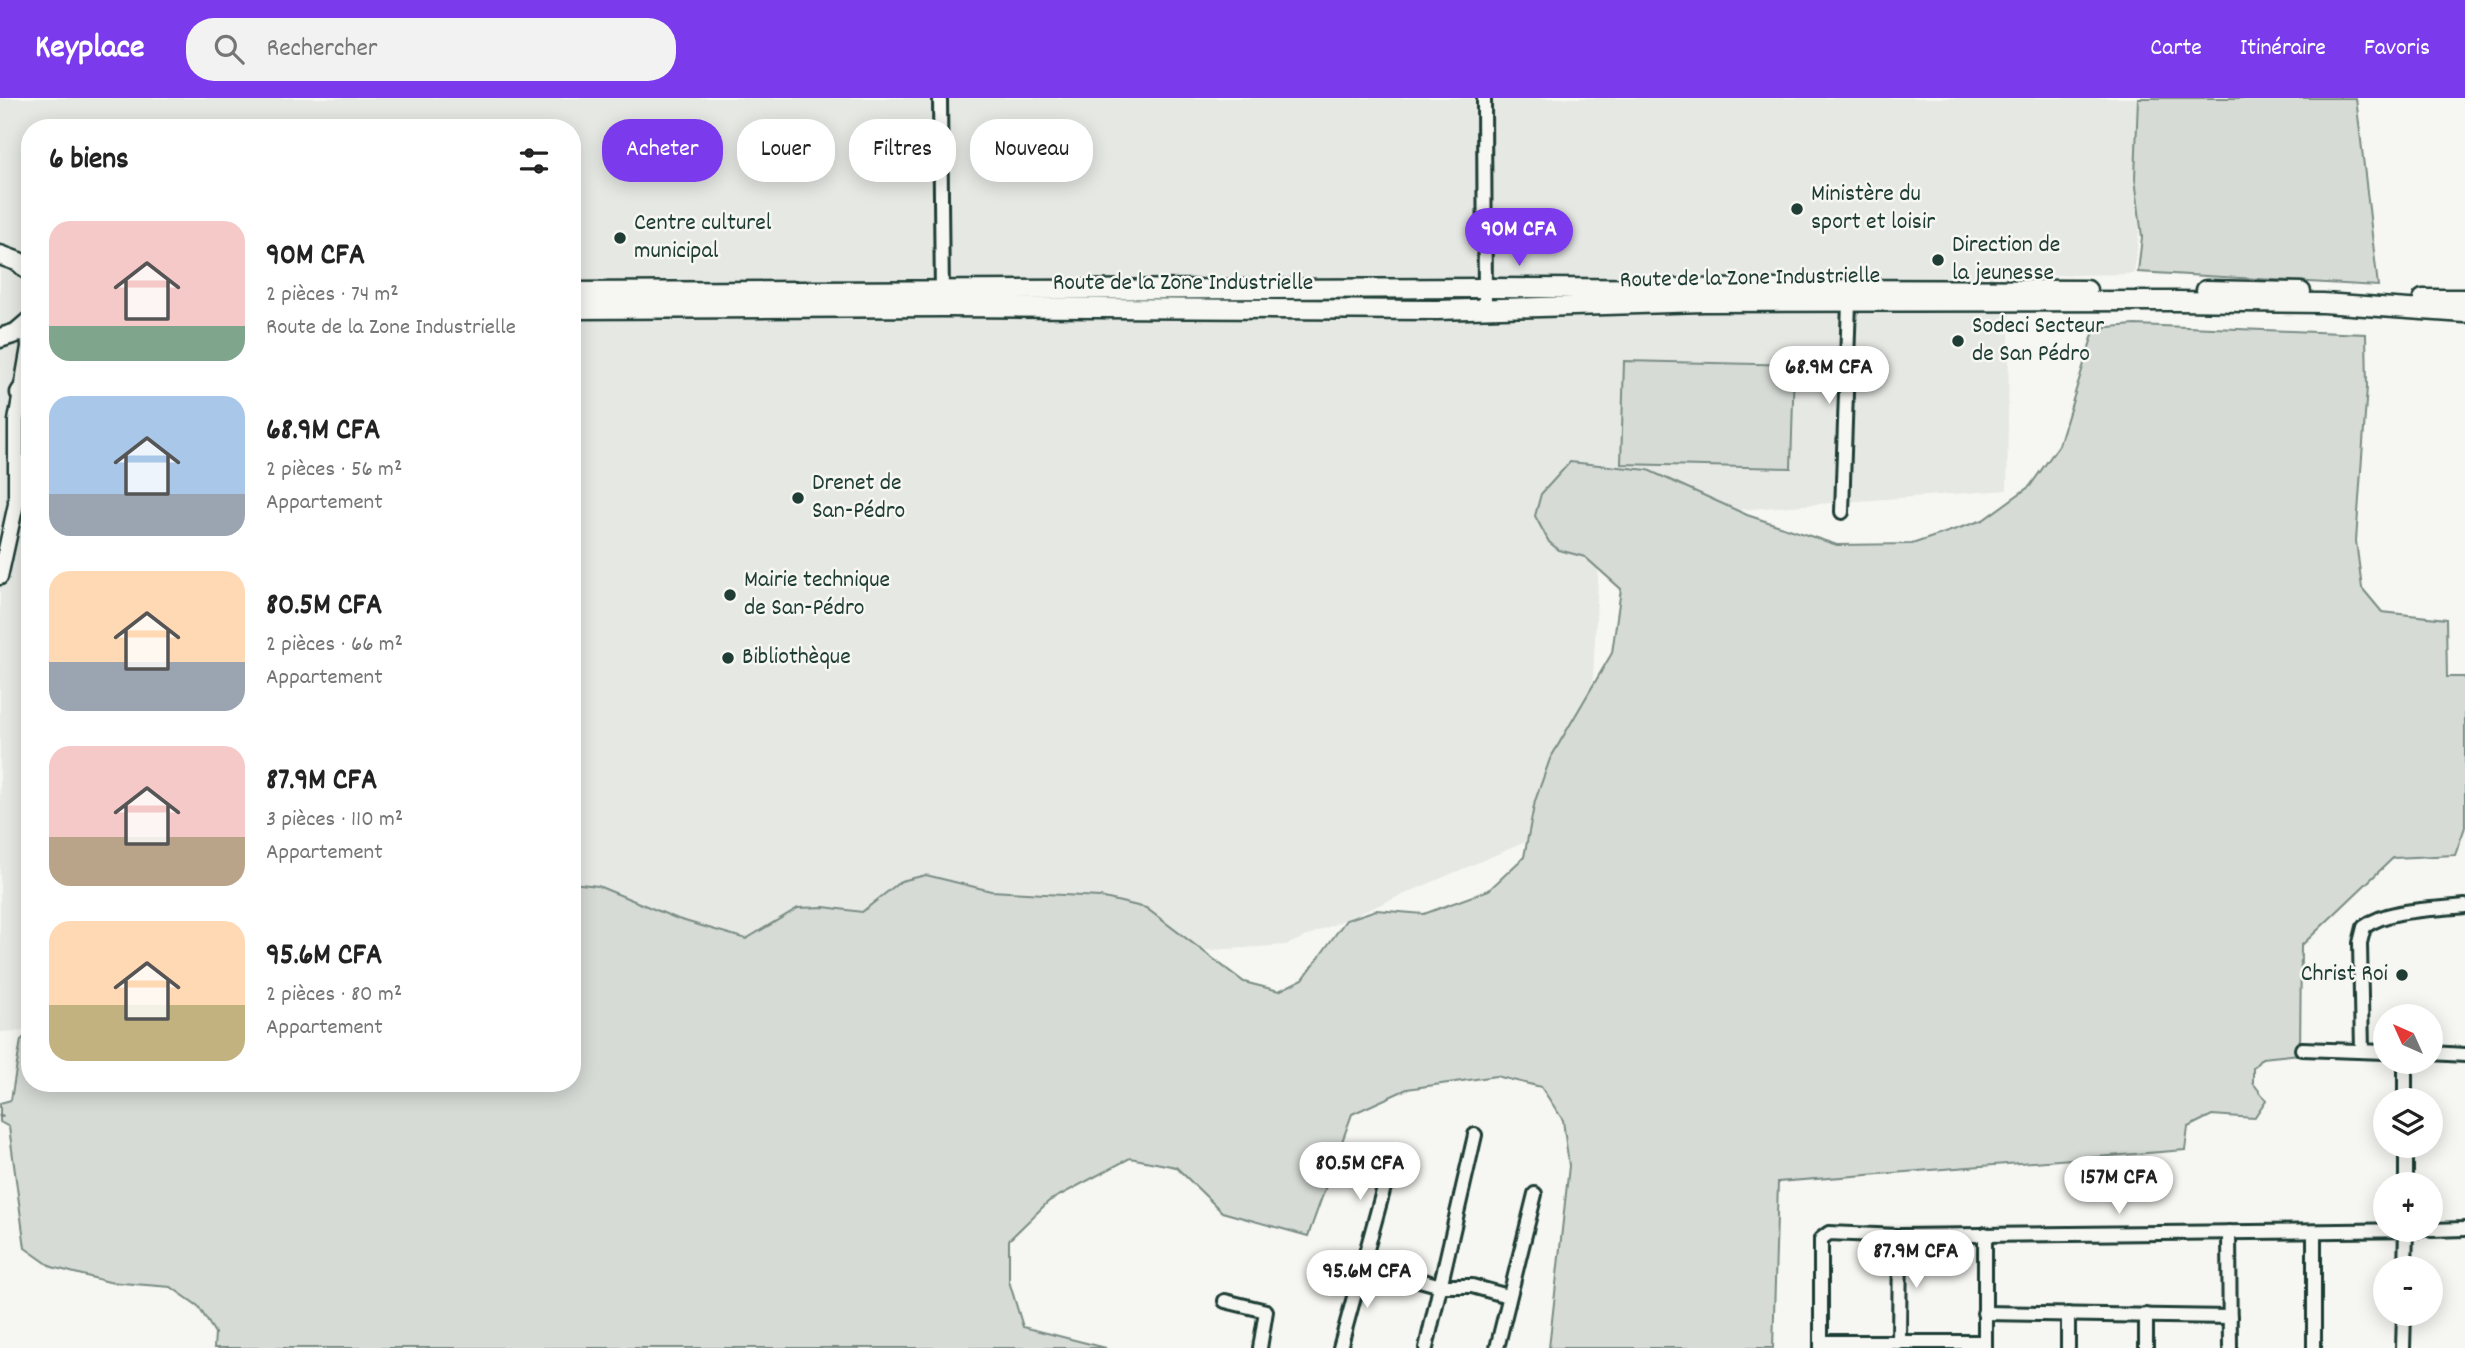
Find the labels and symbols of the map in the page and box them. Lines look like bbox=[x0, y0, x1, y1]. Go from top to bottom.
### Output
place label: Ministère du sport et loisir bbox=[1811, 178, 1935, 240]
marker: Ministère du sport et loisir bbox=[1789, 201, 1805, 217]
place label: Centre culturel municipal bbox=[634, 207, 772, 269]
pin: 90M CFA bbox=[1454, 208, 1584, 268]
place label: Direction de la jeunesse bbox=[1952, 229, 2060, 291]
marker: Centre culturel municipal bbox=[612, 230, 628, 246]
marker: Direction de la jeunesse bbox=[1930, 252, 1946, 268]
street label: Route de la Zone Industrielle bbox=[1619, 260, 1881, 298]
street label: Route de la Zone Industrielle bbox=[1053, 267, 1313, 301]
place label: Sodeci Secteur de San Pédro bbox=[1972, 310, 2104, 372]
marker: Sodeci Secteur de San Pédro bbox=[1950, 333, 1966, 349]
pin: 68.9M CFA bbox=[1749, 346, 1909, 406]
place label: Drenet de San-Pédro bbox=[812, 467, 905, 529]
marker: Drenet de San-Pédro bbox=[790, 490, 806, 506]
place label: Mairie technique de San-Pédro bbox=[744, 564, 890, 626]
marker: Mairie technique de San-Pédro bbox=[722, 587, 738, 603]
place label: Bibliothèque bbox=[742, 641, 851, 675]
marker: Bibliothèque bbox=[720, 650, 736, 666]
place label: Christ Roi bbox=[2301, 958, 2388, 992]
marker: Christ Roi bbox=[2394, 967, 2410, 983]
north arrow bbox=[2373, 1004, 2443, 1074]
pin: 80.5M CFA bbox=[1280, 1142, 1440, 1202]
pin: 157M CFA bbox=[2047, 1156, 2191, 1216]
pin: 87.9M CFA bbox=[1836, 1230, 1996, 1290]
pin: 95.6M CFA bbox=[1287, 1250, 1447, 1310]

